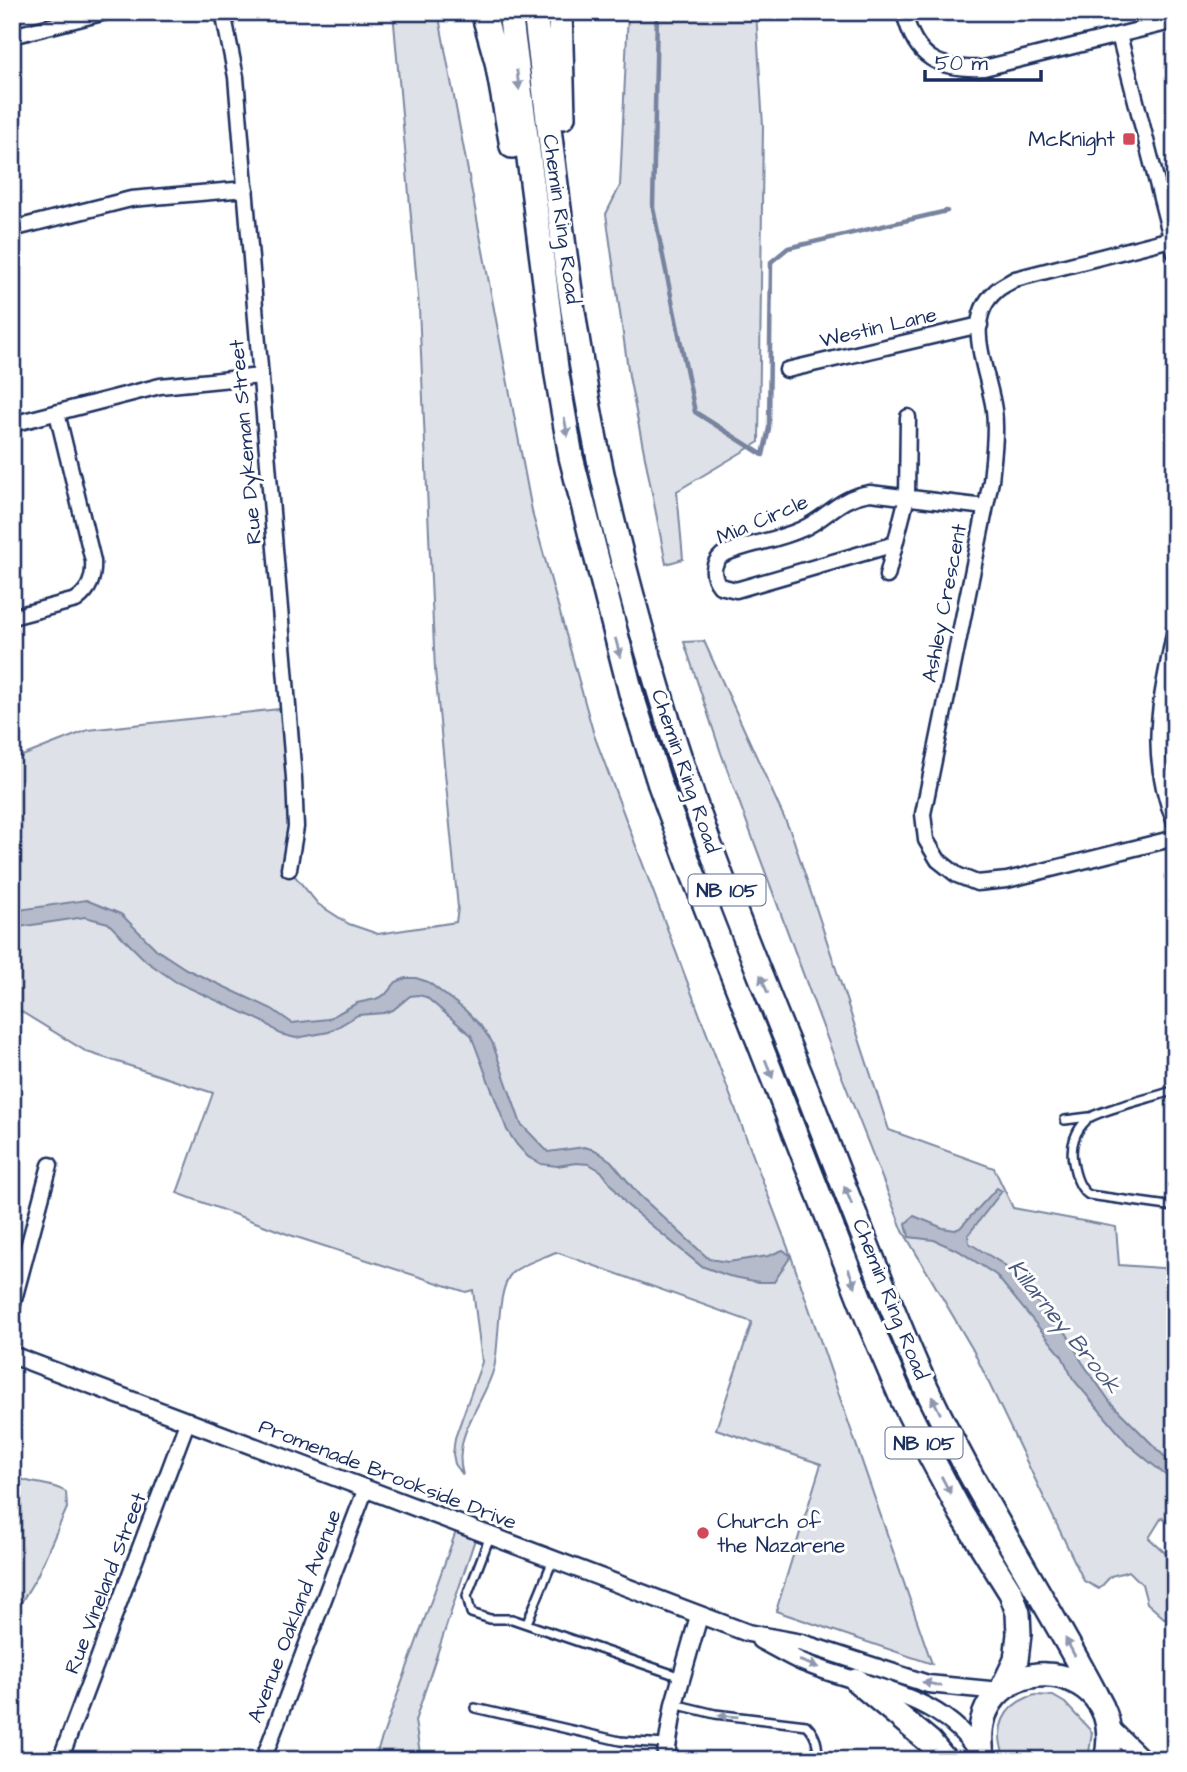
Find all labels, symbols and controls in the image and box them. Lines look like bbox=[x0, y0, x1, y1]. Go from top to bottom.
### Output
scale bar bbox=[925, 38, 1040, 82]
text: 50 m bbox=[935, 49, 989, 78]
one-way arrow bbox=[513, 69, 524, 91]
place label: McKnight bbox=[1028, 125, 1115, 156]
marker: McKnight bbox=[1121, 131, 1137, 147]
street label: Chemin Ring Road bbox=[533, 132, 588, 306]
street label: Westin Lane bbox=[817, 300, 940, 355]
street label: Rue Dykeman Street bbox=[222, 338, 271, 546]
one-way arrow bbox=[560, 416, 571, 438]
street label: Mia Circle bbox=[712, 487, 813, 552]
street label: Ashley Crescent bbox=[915, 521, 976, 685]
one-way arrow bbox=[613, 637, 624, 659]
street label: Chemin Ring Road bbox=[642, 686, 727, 858]
road number: NB 105 bbox=[688, 874, 766, 906]
one-way arrow bbox=[758, 974, 769, 995]
one-way arrow bbox=[764, 1059, 775, 1080]
one-way arrow bbox=[843, 1185, 854, 1206]
street label: Chemin Ring Road bbox=[843, 1214, 936, 1385]
water label: Killarney Brook bbox=[999, 1253, 1129, 1402]
one-way arrow bbox=[846, 1268, 857, 1289]
one-way arrow bbox=[930, 1395, 941, 1415]
street label: Promenade Brookside Drive bbox=[255, 1412, 521, 1537]
road number: NB 105 bbox=[886, 1428, 962, 1458]
one-way arrow bbox=[940, 1475, 952, 1495]
street label: Rue Vineland Street bbox=[58, 1488, 154, 1678]
street label: Avenue Oakland Avenue bbox=[240, 1505, 349, 1727]
place label: Church of the Nazarene bbox=[717, 1507, 845, 1560]
marker: Church of the Nazarene bbox=[695, 1525, 711, 1541]
one-way arrow bbox=[1065, 1637, 1076, 1657]
one-way arrow bbox=[799, 1659, 820, 1670]
one-way arrow bbox=[921, 1678, 943, 1689]
one-way arrow bbox=[717, 1710, 739, 1721]

